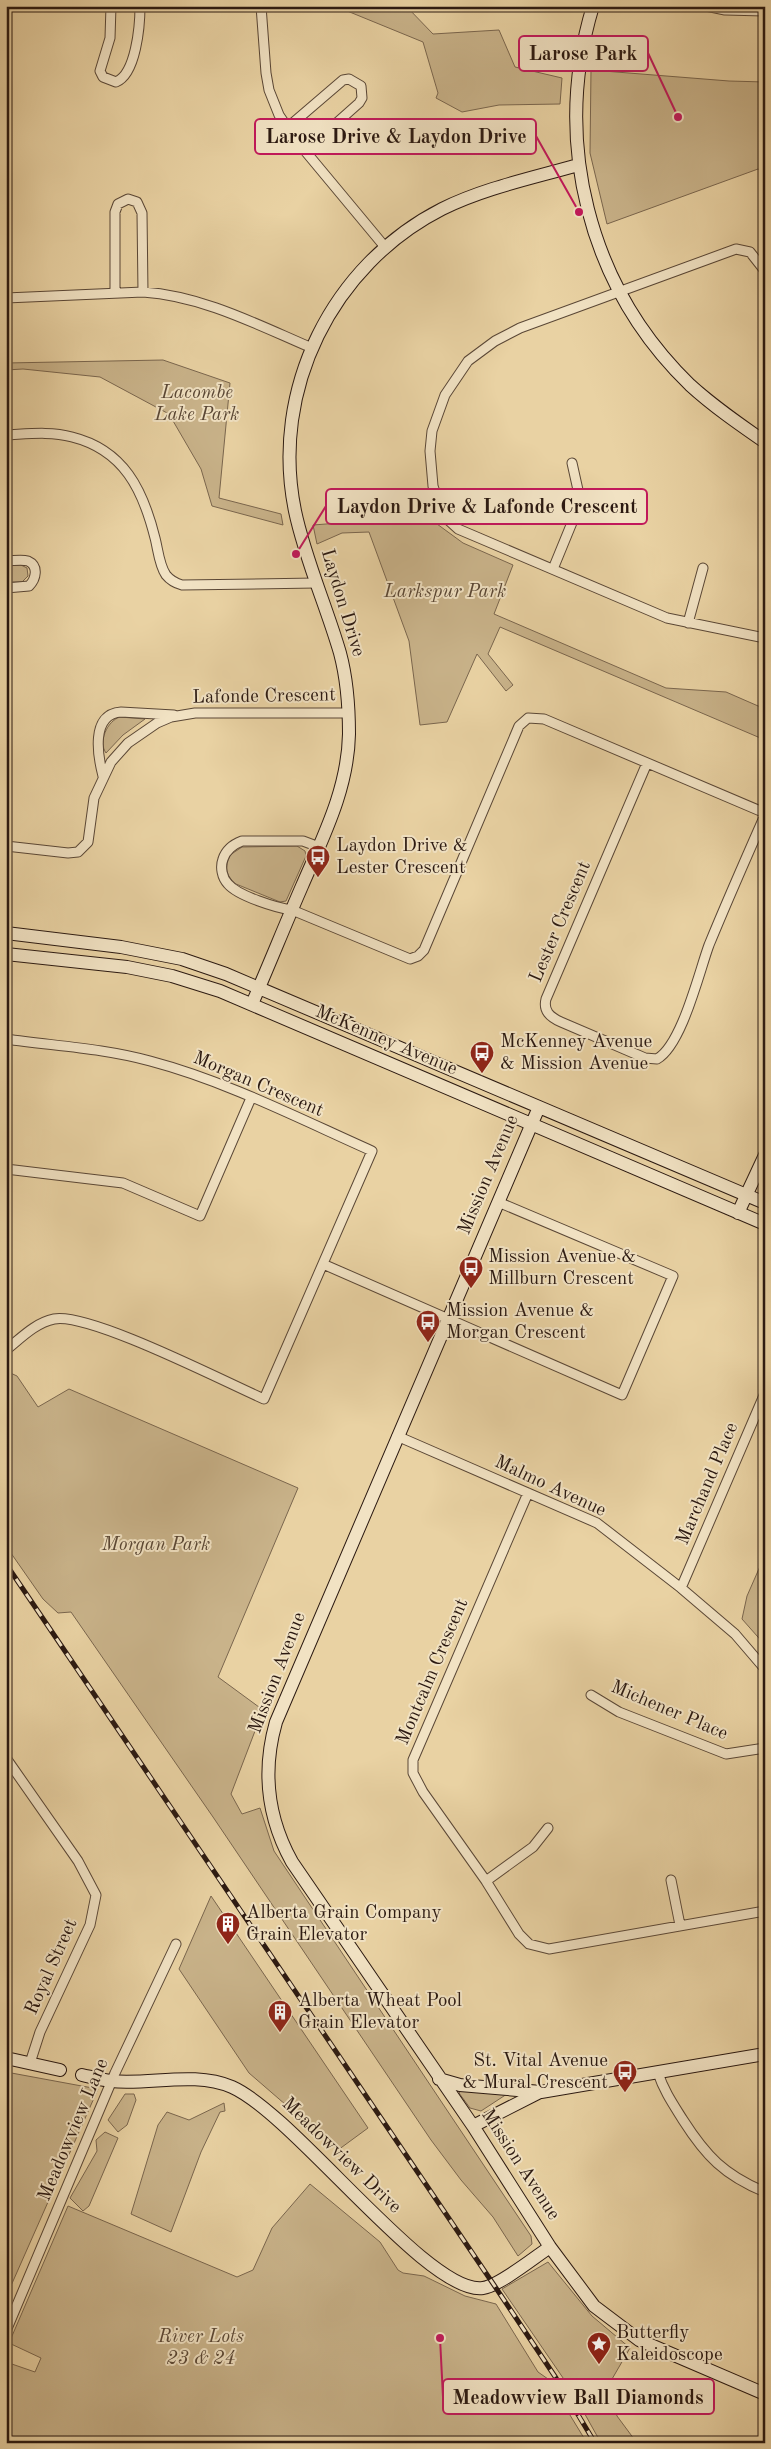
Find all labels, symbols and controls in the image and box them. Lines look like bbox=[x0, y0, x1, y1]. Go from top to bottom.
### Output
callout: Larose Park bbox=[519, 36, 648, 71]
text: Larose Park bbox=[528, 45, 638, 65]
callout: Larose Drive & Laydon Drive bbox=[255, 119, 536, 154]
text: Larose Drive & Laydon Drive bbox=[265, 128, 527, 148]
park label: Lacombe Lake Park bbox=[154, 384, 239, 425]
callout: Laydon Drive & Lafonde Crescent bbox=[326, 489, 647, 524]
text: Laydon Drive & Lafonde Crescent bbox=[337, 498, 637, 518]
street label: Laydon Drive bbox=[317, 547, 367, 659]
park label: Larkspur Park bbox=[383, 583, 506, 602]
street label: Lafonde Crescent bbox=[192, 686, 336, 708]
place label: Laydon Drive & Lester Crescent bbox=[336, 837, 468, 878]
bus stop icon: Laydon Drive & Lester Crescent bbox=[305, 844, 331, 878]
street label: Lester Crescent bbox=[527, 859, 595, 985]
street label: McKenney Avenue bbox=[312, 1002, 460, 1080]
place label: McKenney Avenue & Mission Avenue bbox=[500, 1033, 652, 1074]
bus stop icon: McKenney Avenue & Mission Avenue bbox=[469, 1040, 495, 1074]
street label: Morgan Crescent bbox=[190, 1049, 326, 1121]
street label: Mission Avenue bbox=[455, 1112, 523, 1238]
place label: Mission Avenue & Millburn Crescent bbox=[488, 1248, 636, 1289]
bus stop icon: Mission Avenue & Millburn Crescent bbox=[458, 1255, 484, 1289]
place label: Mission Avenue & Morgan Crescent bbox=[446, 1302, 594, 1343]
bus stop icon: Mission Avenue & Morgan Crescent bbox=[415, 1309, 441, 1343]
street label: Marchand Place bbox=[674, 1420, 742, 1548]
street label: Malmo Avenue bbox=[491, 1453, 609, 1521]
park label: Morgan Park bbox=[101, 1536, 210, 1555]
street label: Montcalm Crescent bbox=[394, 1596, 472, 1748]
street label: Mission Avenue bbox=[246, 1610, 310, 1736]
street label: Michener Place bbox=[608, 1678, 730, 1744]
place label: Alberta Grain Company Grain Elevator bbox=[246, 1904, 442, 1945]
building icon: Alberta Grain Company Grain Elevator bbox=[215, 1911, 241, 1945]
street label: Royal Street bbox=[22, 1916, 82, 2018]
place label: Alberta Wheat Pool Grain Elevator bbox=[298, 1992, 462, 2033]
building icon: Alberta Wheat Pool Grain Elevator bbox=[267, 1999, 293, 2033]
place label: St. Vital Avenue & Mural Crescent bbox=[463, 2052, 608, 2093]
street label: Meadowview Lane bbox=[35, 2056, 113, 2204]
bus stop icon: St. Vital Avenue & Mural Crescent bbox=[612, 2059, 638, 2093]
street label: Meadowview Drive bbox=[278, 2094, 404, 2218]
street label: Mission Avenue bbox=[477, 2106, 563, 2224]
place label: Butterfly Kaleidoscope bbox=[616, 2324, 723, 2365]
park label: River Lots 23 & 24 bbox=[157, 2328, 244, 2369]
place icon: Butterfly Kaleidoscope bbox=[586, 2331, 612, 2365]
callout: Meadowview Ball Diamonds bbox=[443, 2379, 714, 2414]
text: Meadowview Ball Diamonds bbox=[452, 2389, 704, 2409]

